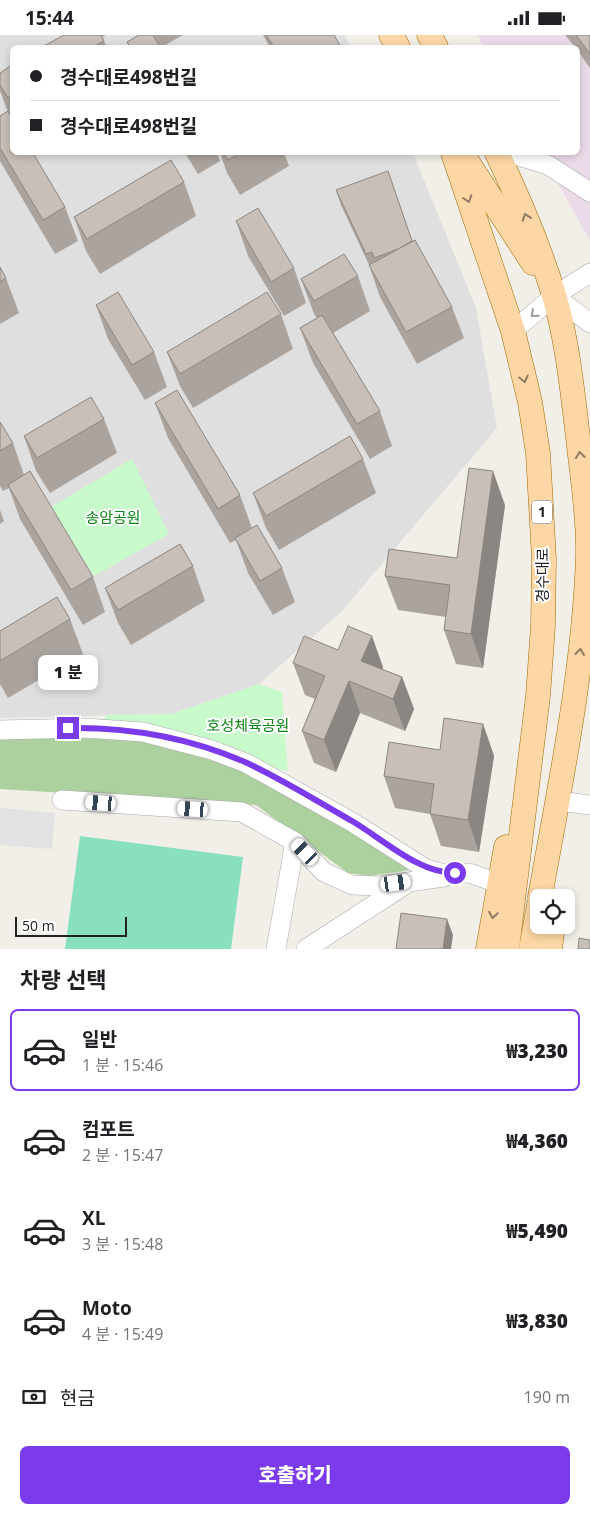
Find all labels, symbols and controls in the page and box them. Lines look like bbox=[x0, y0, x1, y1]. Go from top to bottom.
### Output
text: 15:44 bbox=[25, 5, 74, 31]
text: 경수대로498번길 bbox=[60, 64, 197, 90]
text: 경수대로498번길 bbox=[60, 113, 197, 139]
one-way arrow bbox=[462, 194, 472, 203]
one-way arrow bbox=[522, 213, 532, 222]
one-way arrow bbox=[530, 308, 539, 317]
one-way arrow bbox=[518, 374, 529, 383]
one-way arrow bbox=[575, 451, 586, 459]
road number: 1 bbox=[532, 501, 552, 523]
park label: 송암공원 bbox=[85, 507, 141, 527]
street label: 경수대로 bbox=[532, 547, 552, 603]
one-way arrow bbox=[574, 647, 585, 655]
callout: 1 분 bbox=[38, 655, 98, 691]
text: 1 분 bbox=[54, 661, 82, 683]
park label: 호성체육공원 bbox=[207, 715, 289, 735]
route end bbox=[57, 717, 79, 739]
car bbox=[85, 794, 116, 812]
car bbox=[177, 800, 208, 818]
car bbox=[289, 836, 320, 868]
route start bbox=[444, 862, 466, 884]
car bbox=[380, 873, 411, 893]
map controls bbox=[530, 889, 575, 934]
button: locate bbox=[530, 889, 575, 934]
one-way arrow bbox=[489, 911, 499, 920]
scale bar bbox=[15, 914, 128, 937]
text: 50 m bbox=[22, 916, 55, 935]
text: 차량 선택 bbox=[20, 964, 107, 994]
text: 일반 bbox=[82, 1026, 117, 1052]
icon: car bbox=[22, 1028, 67, 1073]
text: ₩3,230 bbox=[506, 1038, 568, 1064]
text: 1 분 · 15:46 bbox=[82, 1054, 163, 1076]
text: 컴포트 bbox=[82, 1116, 134, 1142]
icon: car bbox=[22, 1118, 67, 1163]
text: ₩4,360 bbox=[506, 1128, 568, 1154]
text: 2 분 · 15:47 bbox=[82, 1144, 163, 1166]
text: XL bbox=[82, 1205, 105, 1231]
icon: car bbox=[22, 1208, 67, 1253]
text: ₩5,490 bbox=[506, 1218, 568, 1244]
text: 3 분 · 15:48 bbox=[82, 1233, 163, 1255]
text: Moto bbox=[82, 1295, 132, 1321]
icon: car bbox=[22, 1298, 67, 1343]
text: ₩3,830 bbox=[506, 1308, 568, 1334]
text: 4 분 · 15:49 bbox=[82, 1323, 163, 1345]
icon: cash bbox=[20, 1383, 48, 1411]
text: 현금 bbox=[60, 1385, 95, 1411]
text: 190 m bbox=[524, 1386, 570, 1408]
button: 호출하기 bbox=[20, 1446, 570, 1504]

